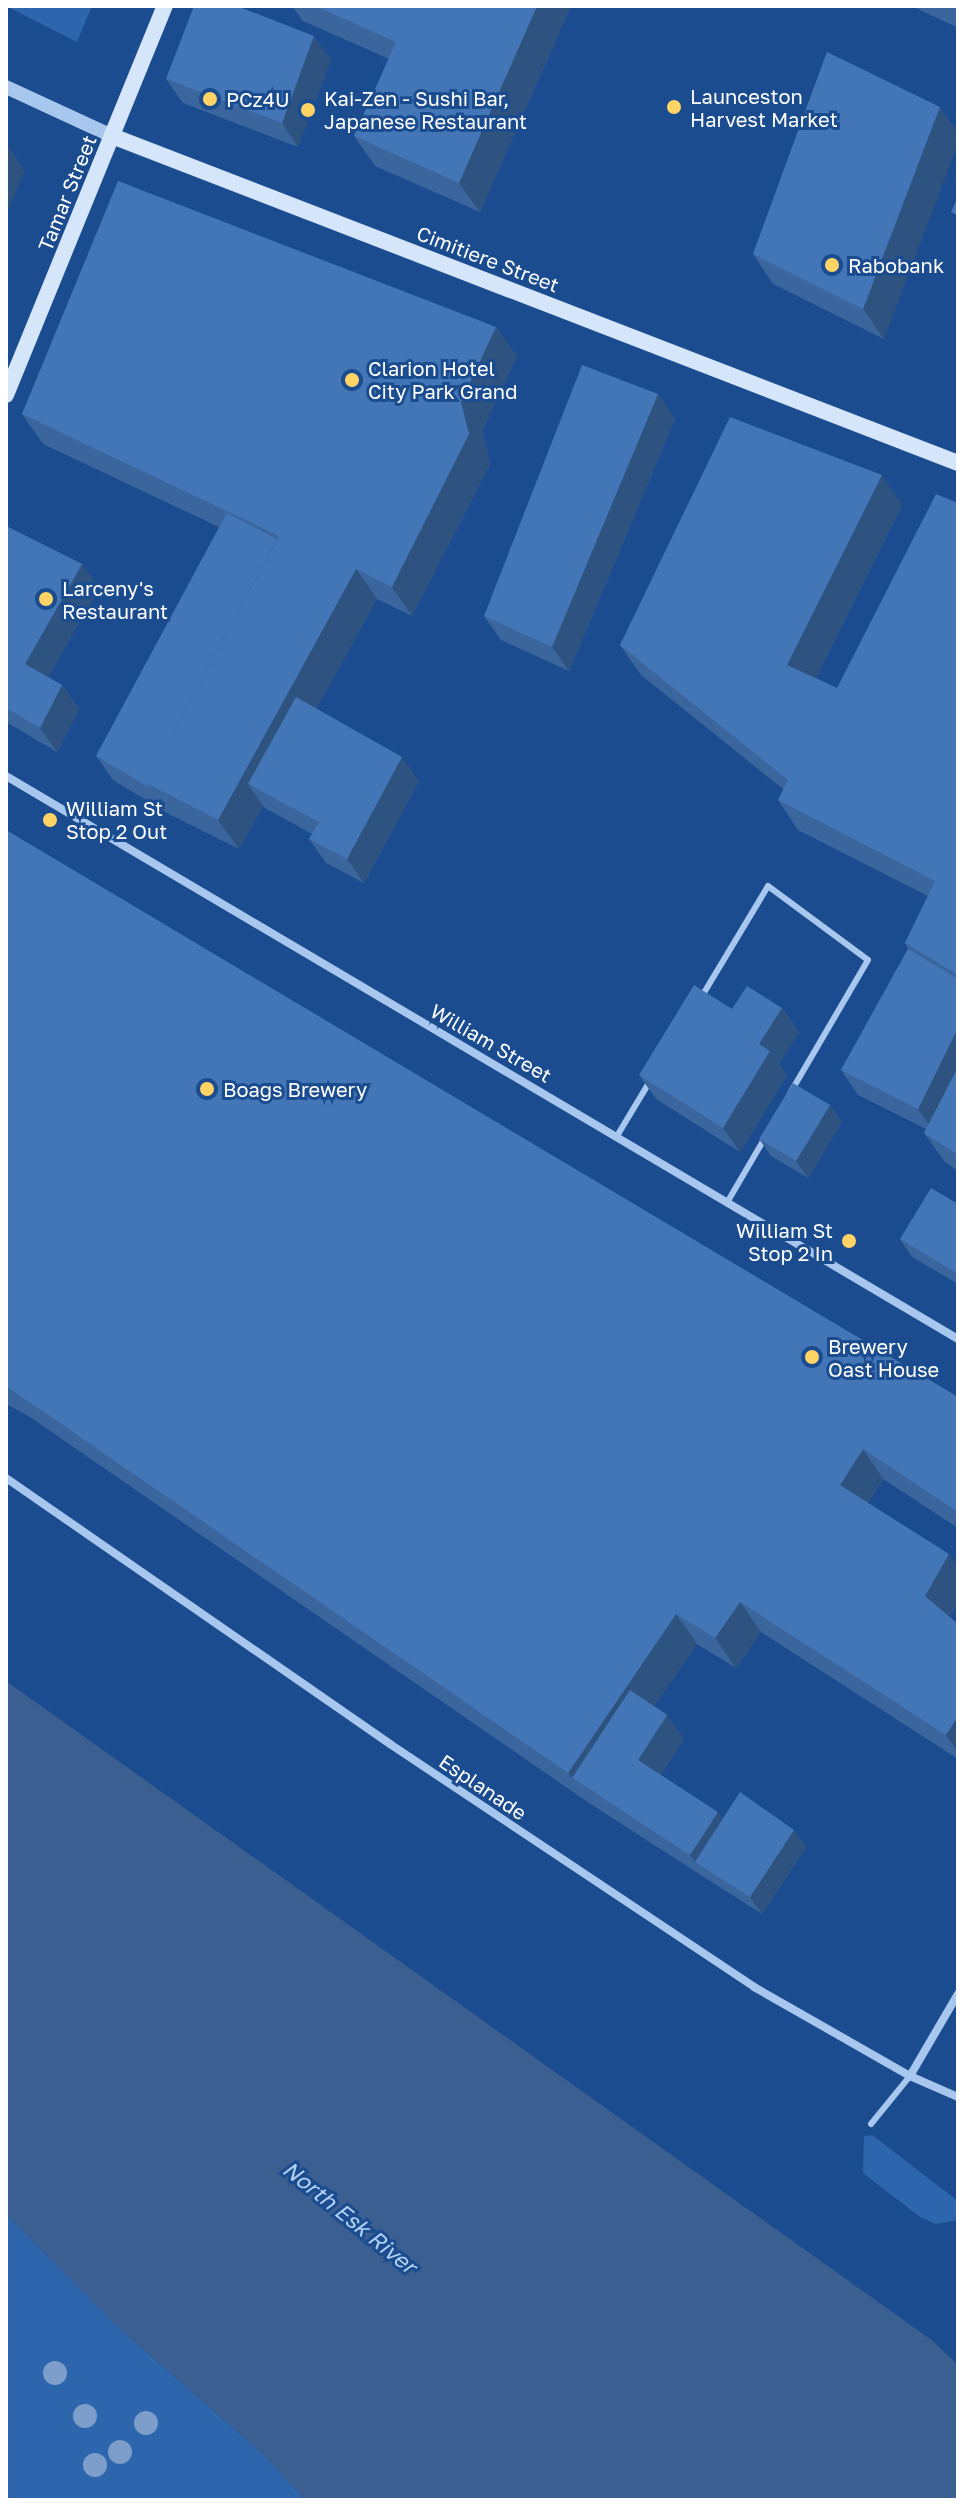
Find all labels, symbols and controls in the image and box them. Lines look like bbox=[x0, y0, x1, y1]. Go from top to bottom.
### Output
place label: Launceston Harvest Market bbox=[690, 84, 838, 131]
place label: Kai-Zen - Sushi Bar, Japanese Restaurant bbox=[324, 86, 527, 133]
place label: PCz4U bbox=[226, 87, 289, 111]
marker: PCz4U bbox=[201, 90, 219, 108]
marker: Launceston Harvest Market bbox=[665, 98, 683, 116]
marker: Kai-Zen - Sushi Bar, Japanese Restaurant bbox=[299, 101, 317, 119]
street label: Tamar Street bbox=[33, 132, 101, 254]
street label: Cimitiere Street bbox=[414, 221, 562, 297]
place label: Rabobank bbox=[848, 253, 944, 277]
marker: Rabobank bbox=[823, 256, 841, 274]
place label: Clarion Hotel City Park Grand bbox=[368, 356, 517, 403]
marker: Clarion Hotel City Park Grand bbox=[343, 371, 361, 389]
place label: Larceny's Restaurant bbox=[62, 576, 168, 623]
marker: Larceny's Restaurant bbox=[37, 590, 55, 608]
place label: William St Stop 2 Out bbox=[66, 796, 167, 843]
marker: William St Stop 2 Out bbox=[41, 811, 59, 829]
street label: William Street bbox=[426, 999, 556, 1087]
place label: Boags Brewery bbox=[223, 1077, 367, 1101]
marker: Boags Brewery bbox=[198, 1080, 216, 1098]
place label: William St Stop 2 In bbox=[736, 1218, 833, 1265]
marker: William St Stop 2 In bbox=[840, 1232, 858, 1250]
place label: Brewery Oast House bbox=[828, 1334, 939, 1381]
marker: Brewery Oast House bbox=[803, 1348, 821, 1366]
street label: Esplanade bbox=[435, 1749, 531, 1825]
water label: North Esk River bbox=[278, 2155, 422, 2279]

